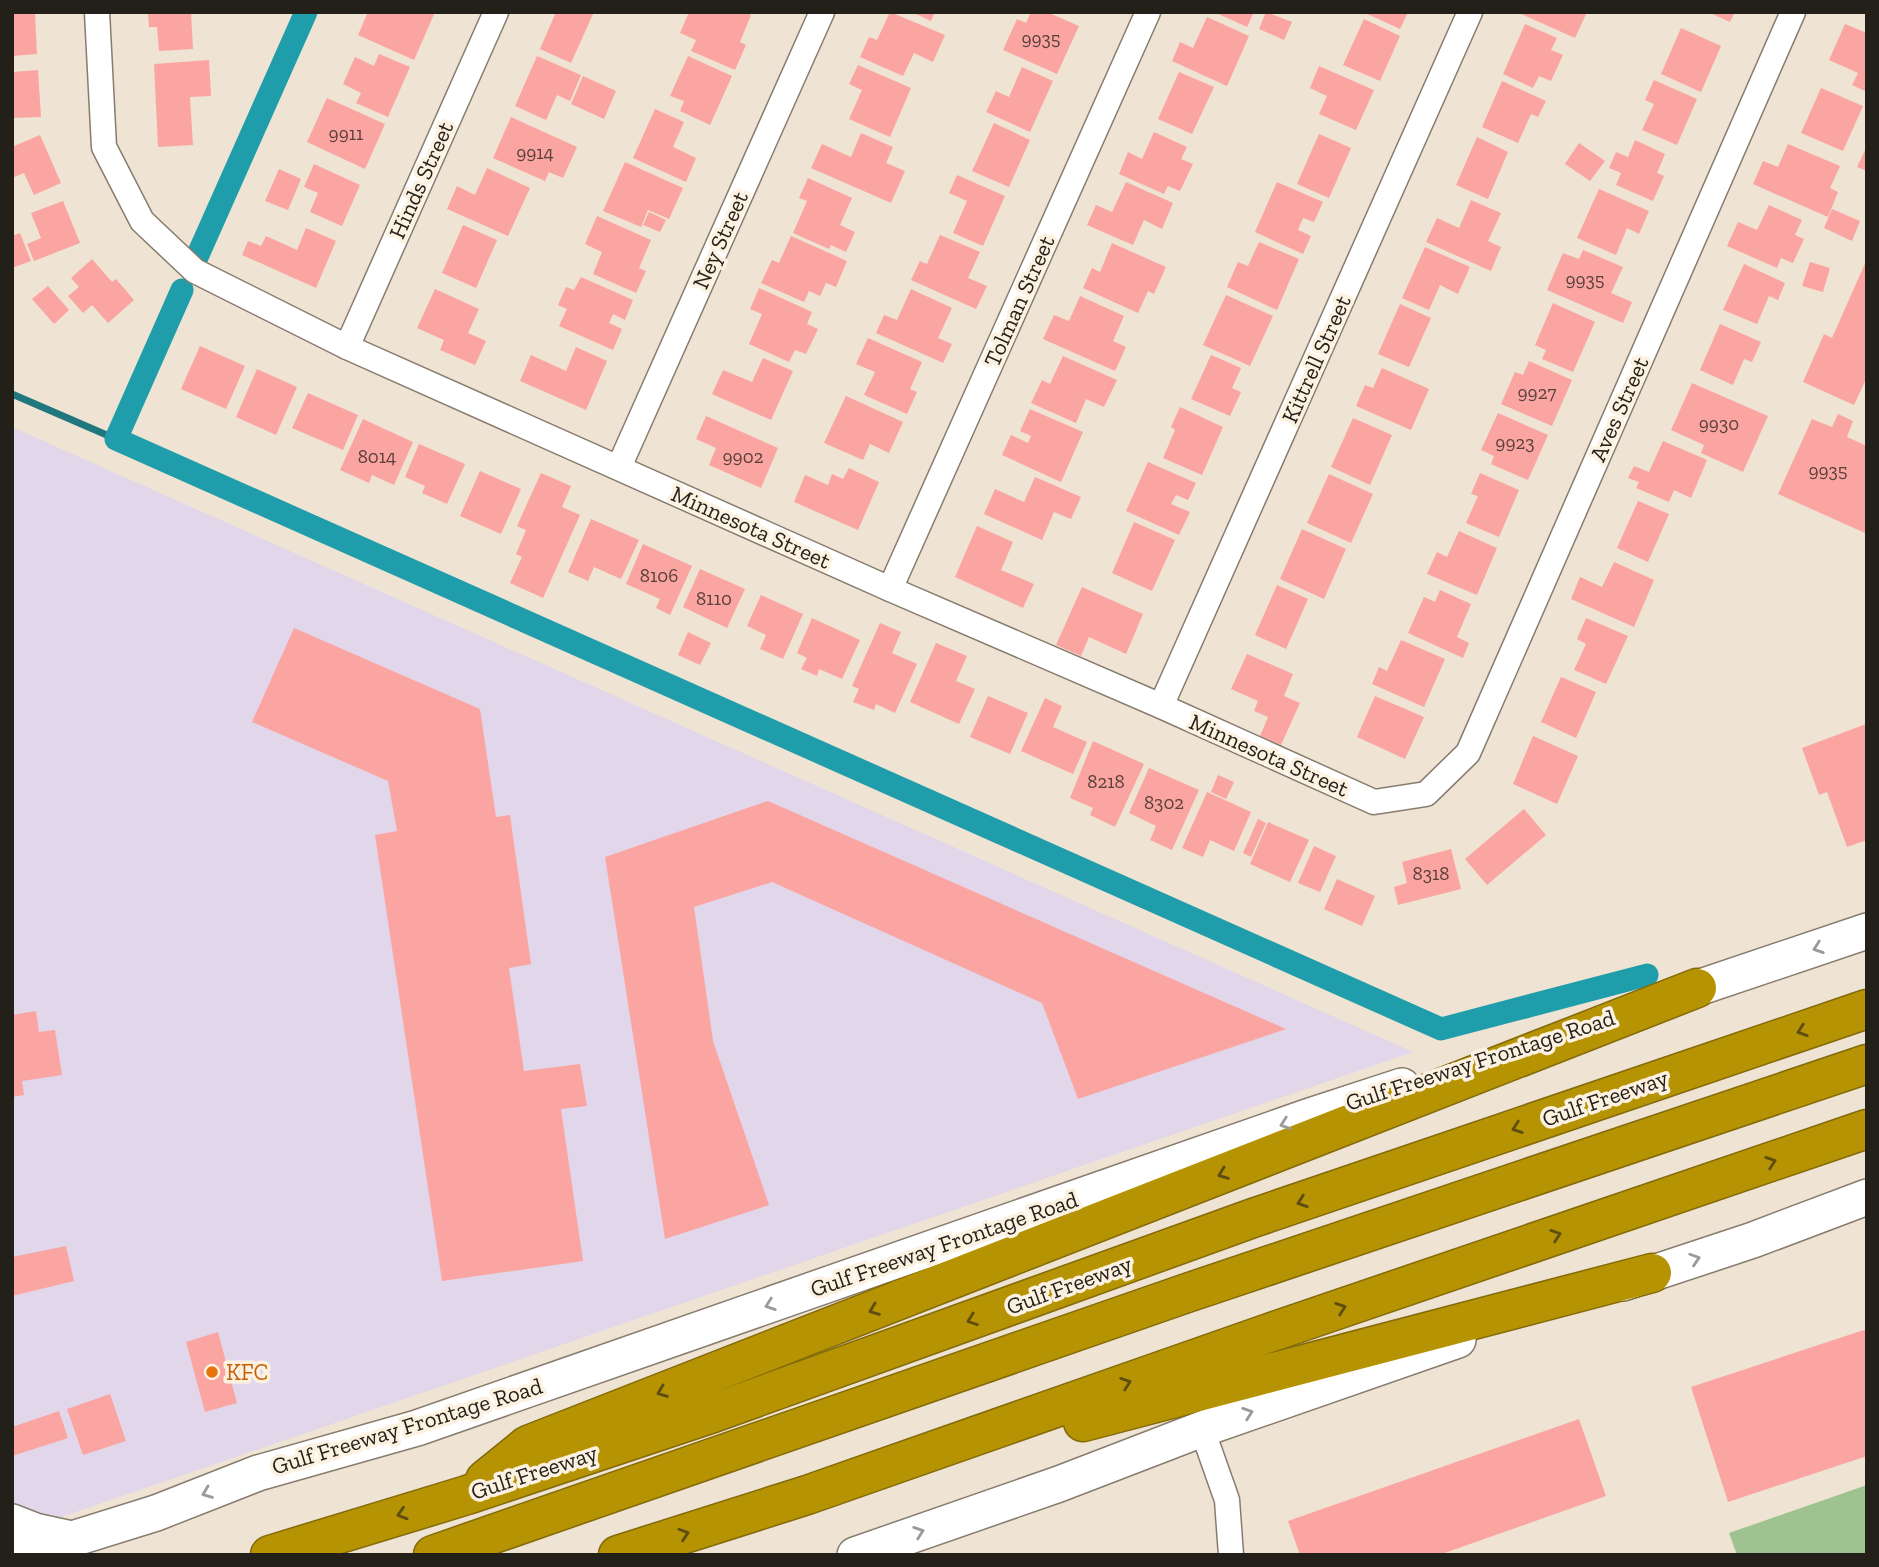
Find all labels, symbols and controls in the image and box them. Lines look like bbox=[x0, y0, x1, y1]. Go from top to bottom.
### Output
house number: 9935 bbox=[1021, 27, 1061, 50]
street label: Hinds Street bbox=[383, 117, 460, 243]
house number: 9911 bbox=[329, 122, 363, 145]
house number: 9914 bbox=[516, 141, 554, 164]
street label: Ney Street bbox=[686, 186, 754, 293]
street label: Tolman Street bbox=[978, 231, 1061, 371]
house number: 9935 bbox=[1565, 268, 1605, 291]
street label: Kittrell Street bbox=[1275, 290, 1357, 427]
street label: Aves Street bbox=[1583, 352, 1655, 466]
house number: 9927 bbox=[1518, 381, 1557, 404]
house number: 9930 bbox=[1699, 412, 1739, 435]
house number: 9923 bbox=[1495, 431, 1535, 454]
house number: 8014 bbox=[358, 445, 396, 468]
house number: 9902 bbox=[723, 445, 763, 468]
house number: 9935 bbox=[1808, 459, 1848, 482]
street label: Minnesota Street bbox=[667, 479, 835, 575]
house number: 8106 bbox=[640, 564, 678, 587]
house number: 8110 bbox=[696, 587, 732, 610]
street label: Minnesota Street bbox=[1185, 707, 1353, 803]
house number: 8218 bbox=[1087, 770, 1125, 793]
house number: 8302 bbox=[1144, 791, 1184, 814]
house number: 8318 bbox=[1412, 862, 1450, 885]
one-way arrow bbox=[1812, 940, 1824, 954]
street label: Gulf Freeway Frontage Road bbox=[1342, 1003, 1618, 1117]
one-way arrow bbox=[1797, 1023, 1809, 1037]
street label: Gulf Freeway bbox=[1538, 1064, 1672, 1132]
one-way arrow bbox=[1279, 1116, 1292, 1130]
one-way arrow bbox=[1512, 1120, 1524, 1134]
one-way arrow bbox=[1765, 1156, 1777, 1170]
one-way arrow bbox=[1218, 1165, 1230, 1179]
street label: Gulf Freeway Frontage Road bbox=[806, 1185, 1082, 1303]
one-way arrow bbox=[1296, 1194, 1309, 1208]
one-way arrow bbox=[1550, 1229, 1562, 1243]
street label: Gulf Freeway bbox=[1003, 1250, 1135, 1320]
one-way arrow bbox=[1688, 1252, 1700, 1267]
one-way arrow bbox=[764, 1297, 776, 1311]
one-way arrow bbox=[869, 1301, 881, 1315]
one-way arrow bbox=[1334, 1302, 1346, 1316]
one-way arrow bbox=[967, 1311, 979, 1325]
place label: KFC bbox=[226, 1358, 268, 1386]
marker: KFC bbox=[204, 1364, 220, 1380]
street label: Gulf Freeway Frontage Road bbox=[268, 1372, 546, 1480]
one-way arrow bbox=[1119, 1377, 1131, 1391]
one-way arrow bbox=[657, 1384, 669, 1398]
one-way arrow bbox=[1242, 1407, 1254, 1421]
street label: Gulf Freeway bbox=[467, 1439, 601, 1505]
one-way arrow bbox=[201, 1484, 213, 1498]
one-way arrow bbox=[397, 1506, 409, 1521]
one-way arrow bbox=[913, 1526, 925, 1541]
one-way arrow bbox=[677, 1528, 689, 1542]

